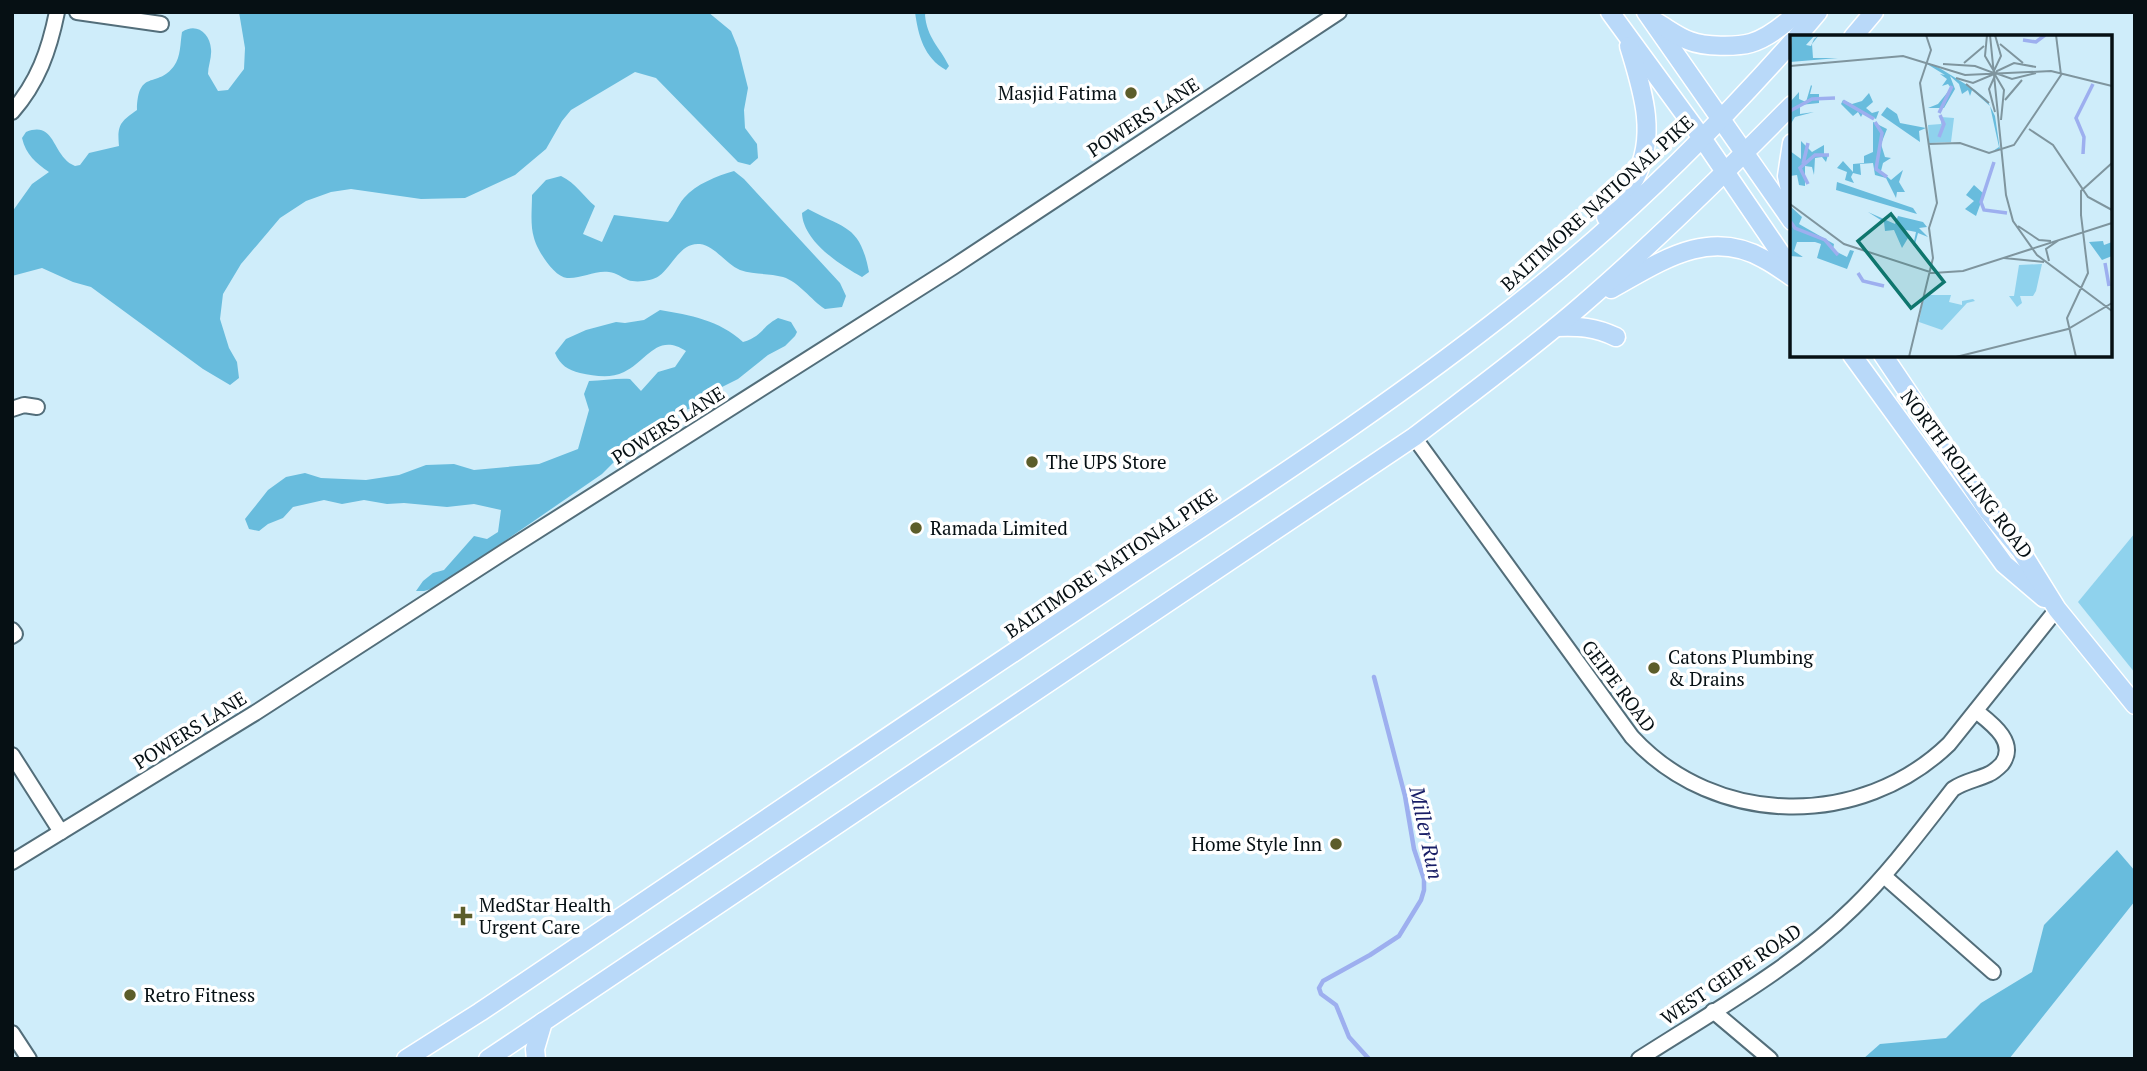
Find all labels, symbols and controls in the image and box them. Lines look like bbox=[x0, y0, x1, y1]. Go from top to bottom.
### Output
inset map bbox=[1790, 35, 2112, 357]
street label: POWERS LANE bbox=[1082, 71, 1203, 162]
place label: Masjid Fatima bbox=[998, 80, 1117, 105]
marker: Masjid Fatima bbox=[1123, 85, 1139, 101]
street label: BALTIMORE NATIONAL PIKE bbox=[1495, 109, 1698, 296]
street label: POWERS LANE bbox=[607, 380, 729, 469]
street label: NORTH ROLLING ROAD bbox=[1896, 384, 2039, 563]
place label: The UPS Store bbox=[1046, 449, 1167, 474]
marker: The UPS Store bbox=[1024, 454, 1040, 470]
street label: BALTIMORE NATIONAL PIKE bbox=[1000, 482, 1222, 643]
place label: Ramada Limited bbox=[930, 515, 1068, 540]
marker: Ramada Limited bbox=[908, 520, 924, 536]
street label: GEIPE ROAD bbox=[1577, 635, 1662, 737]
place label: Catons Plumbing & Drains bbox=[1668, 644, 1814, 691]
marker: Catons Plumbing & Drains bbox=[1646, 660, 1662, 676]
street label: POWERS LANE bbox=[129, 685, 251, 774]
water label: Miller Run bbox=[1403, 783, 1450, 882]
place label: Home Style Inn bbox=[1191, 831, 1322, 856]
marker: Home Style Inn bbox=[1328, 836, 1344, 852]
place label: MedStar Health Urgent Care bbox=[479, 892, 611, 939]
marker: MedStar Health Urgent Care bbox=[453, 906, 473, 926]
street label: WEST GEIPE ROAD bbox=[1656, 917, 1806, 1030]
place label: Retro Fitness bbox=[144, 982, 255, 1007]
marker: Retro Fitness bbox=[122, 987, 138, 1003]

